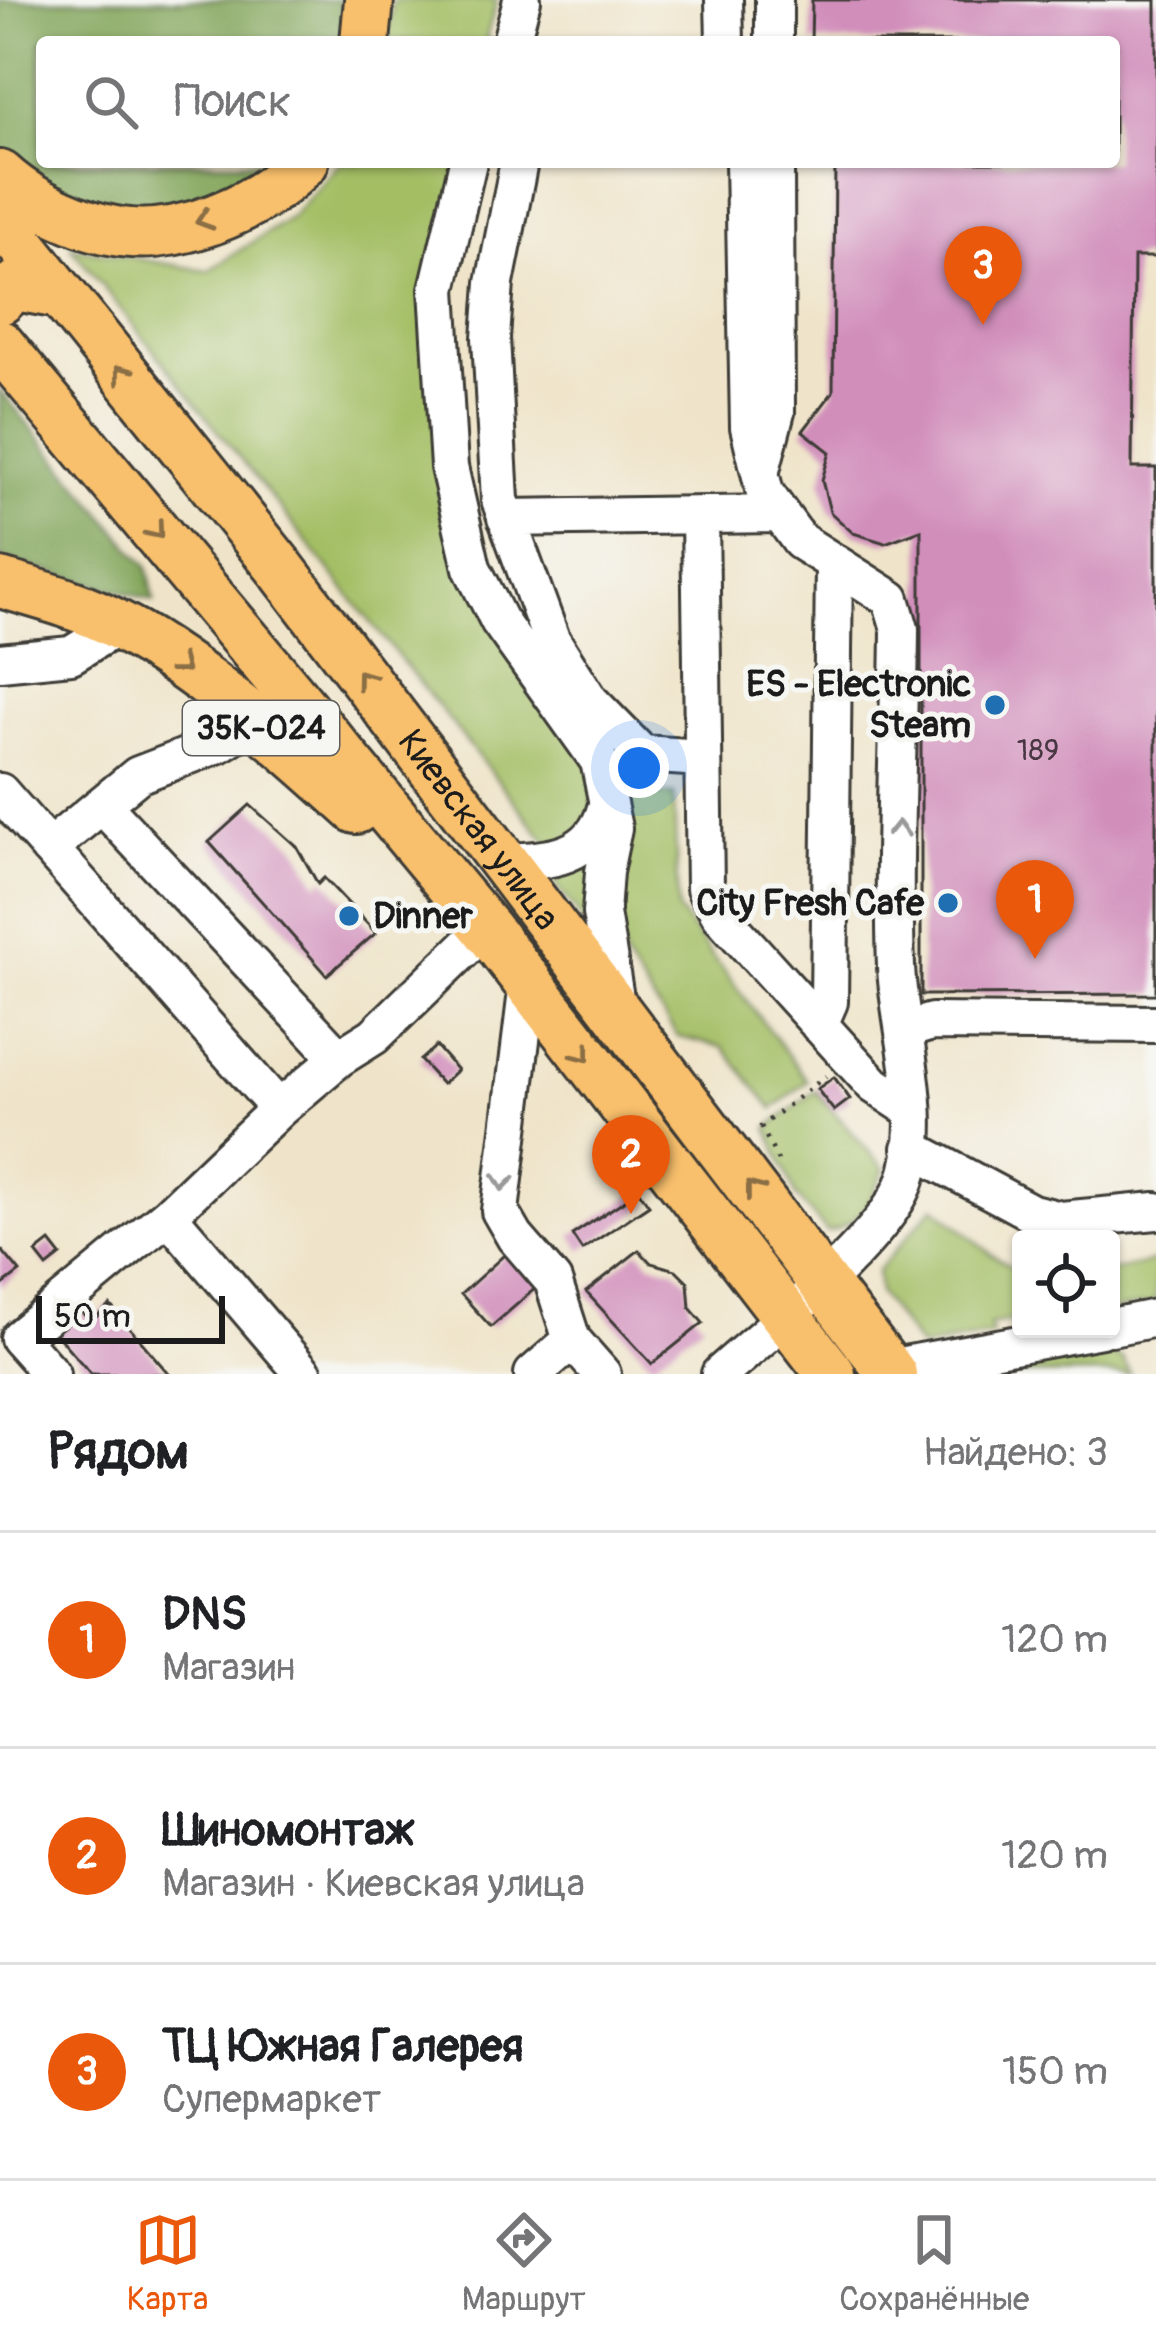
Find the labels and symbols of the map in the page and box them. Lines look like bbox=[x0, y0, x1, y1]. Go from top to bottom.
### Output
one-way arrow bbox=[194, 205, 215, 230]
pin: 3 bbox=[944, 226, 1022, 325]
one-way arrow bbox=[115, 364, 136, 386]
one-way arrow bbox=[141, 518, 163, 540]
one-way arrow bbox=[168, 652, 190, 673]
place label: ES - Electronic Steam bbox=[746, 662, 971, 748]
one-way arrow bbox=[357, 670, 378, 692]
marker: ES - Electronic Steam bbox=[982, 692, 1008, 718]
road number: 35К-024 bbox=[183, 701, 339, 755]
street label: Киевская улица bbox=[388, 720, 569, 939]
house number: 189 bbox=[1017, 732, 1059, 769]
your location bbox=[609, 738, 669, 798]
one-way arrow bbox=[885, 819, 911, 837]
pin: 1 bbox=[996, 860, 1074, 959]
place label: City Fresh Cafe bbox=[696, 881, 925, 926]
marker: City Fresh Cafe bbox=[935, 890, 961, 916]
place label: Dinner bbox=[373, 894, 474, 939]
marker: Dinner bbox=[336, 903, 362, 929]
one-way arrow bbox=[569, 1040, 590, 1062]
pin: 2 bbox=[592, 1115, 670, 1214]
one-way arrow bbox=[491, 1172, 517, 1192]
one-way arrow bbox=[746, 1181, 767, 1203]
scale bar bbox=[36, 1290, 225, 1343]

